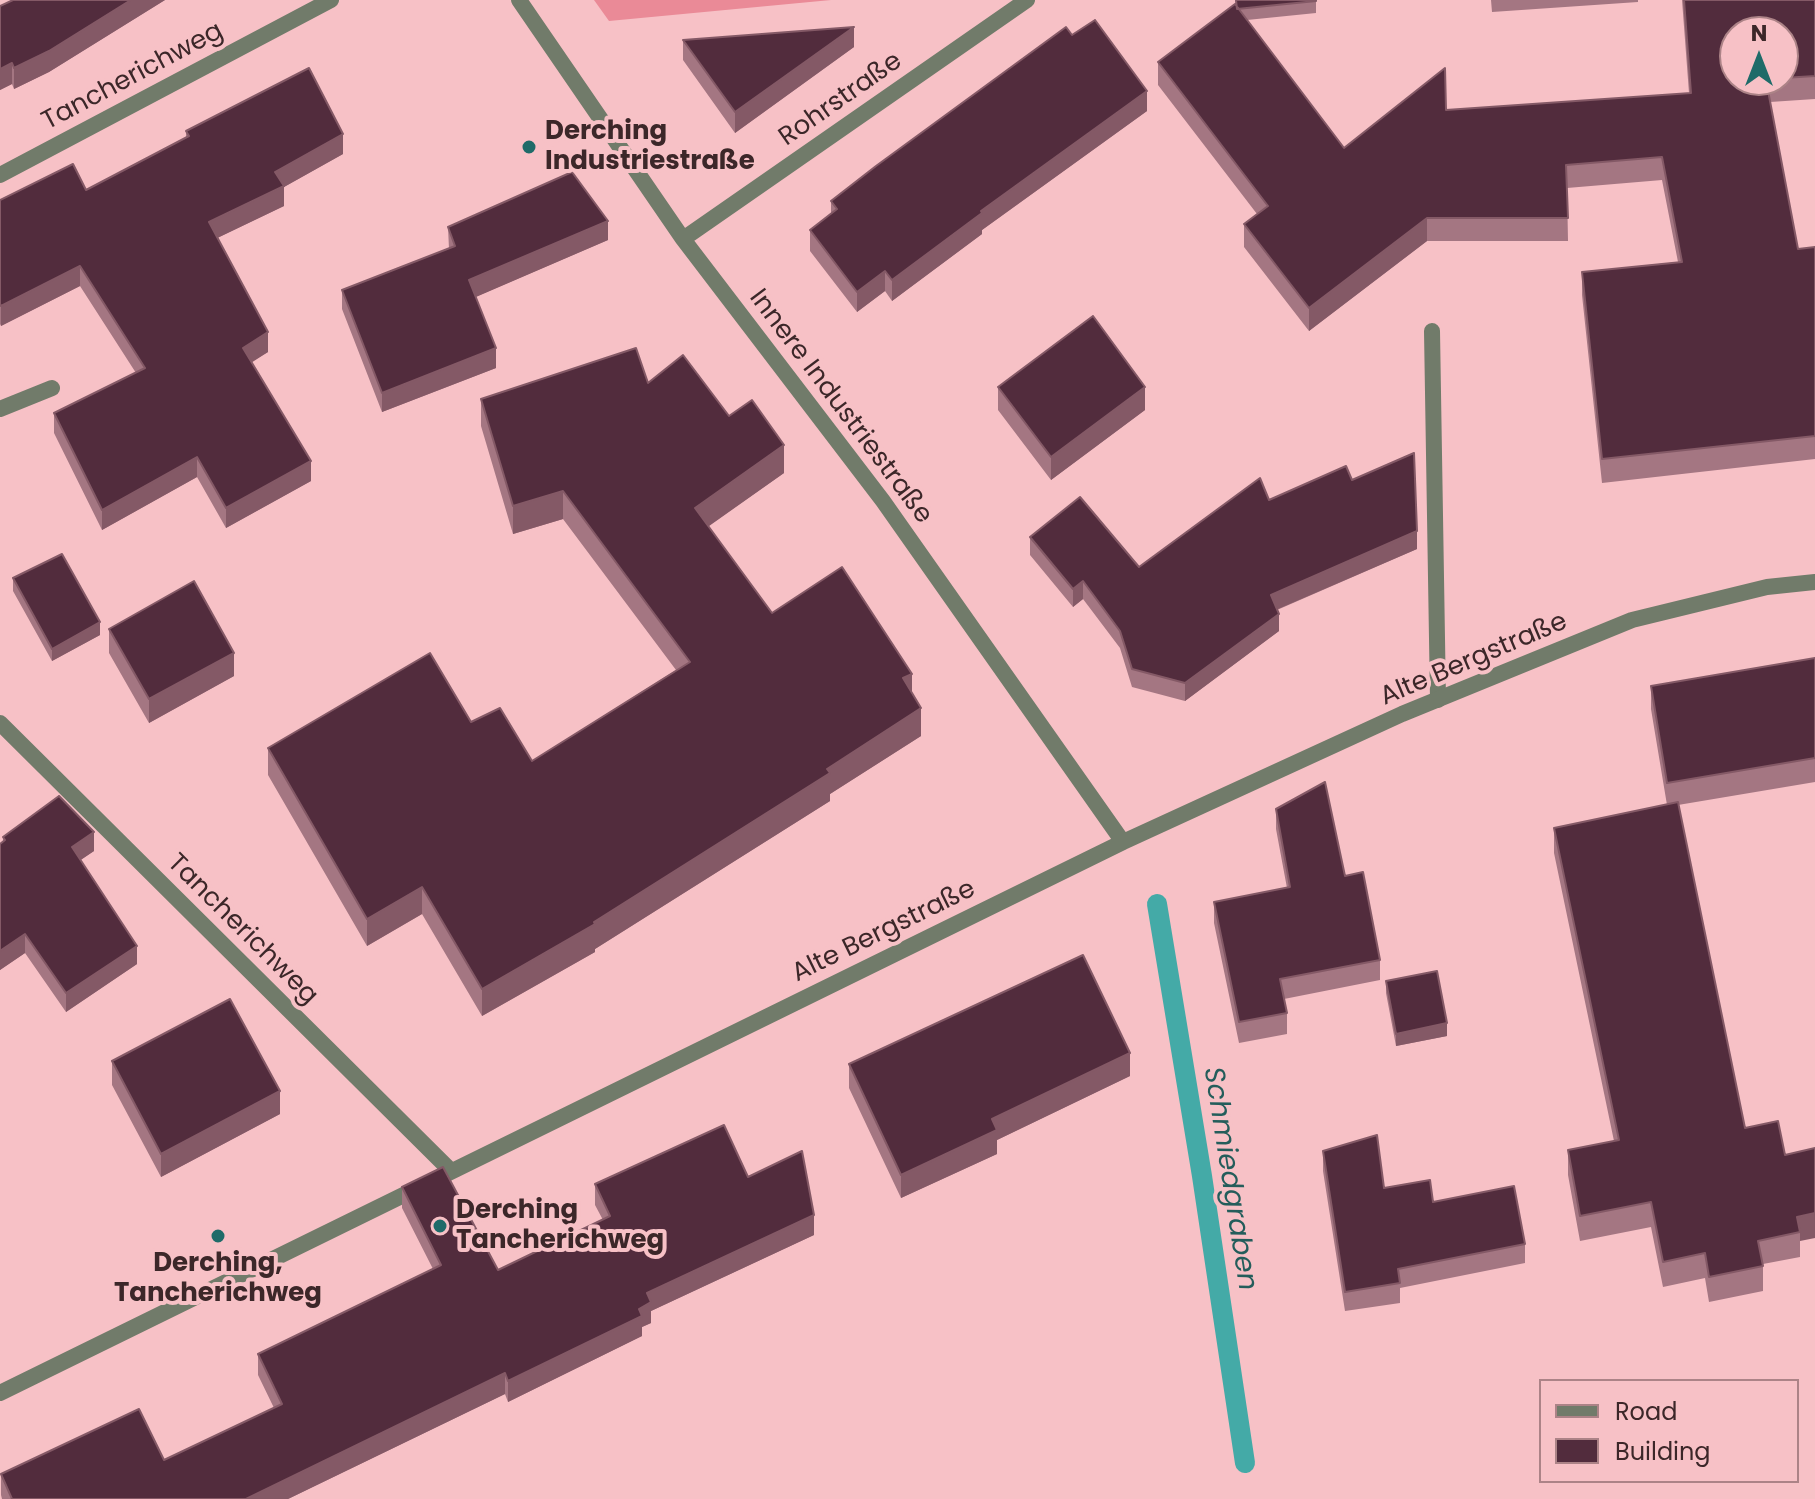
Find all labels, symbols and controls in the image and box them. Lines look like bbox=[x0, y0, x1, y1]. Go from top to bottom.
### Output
street label: Tancherichweg bbox=[37, 16, 229, 138]
north arrow bbox=[1719, 16, 1799, 96]
text: N bbox=[1751, 18, 1767, 49]
street label: Rohrstraße bbox=[774, 46, 908, 154]
place label: Derching Industriestraße bbox=[545, 116, 755, 178]
marker: Derching Industriestraße bbox=[520, 138, 538, 156]
street label: Innere Industriestraße bbox=[742, 284, 938, 530]
street label: Alte Bergstraße bbox=[1376, 607, 1572, 713]
street label: Tancherichweg bbox=[160, 848, 324, 1012]
street label: Alte Bergstraße bbox=[787, 874, 981, 990]
water label: Schmiedgraben bbox=[1195, 1065, 1263, 1293]
place label: Derching Tancherichweg bbox=[456, 1195, 664, 1256]
marker: Derching Tancherichweg bbox=[431, 1217, 449, 1235]
marker: Derching, Tancherichweg bbox=[209, 1227, 227, 1245]
place label: Derching, Tancherichweg bbox=[114, 1248, 322, 1310]
legend bbox=[1539, 1379, 1799, 1483]
text: Road bbox=[1615, 1395, 1677, 1428]
text: Building bbox=[1615, 1435, 1711, 1468]

